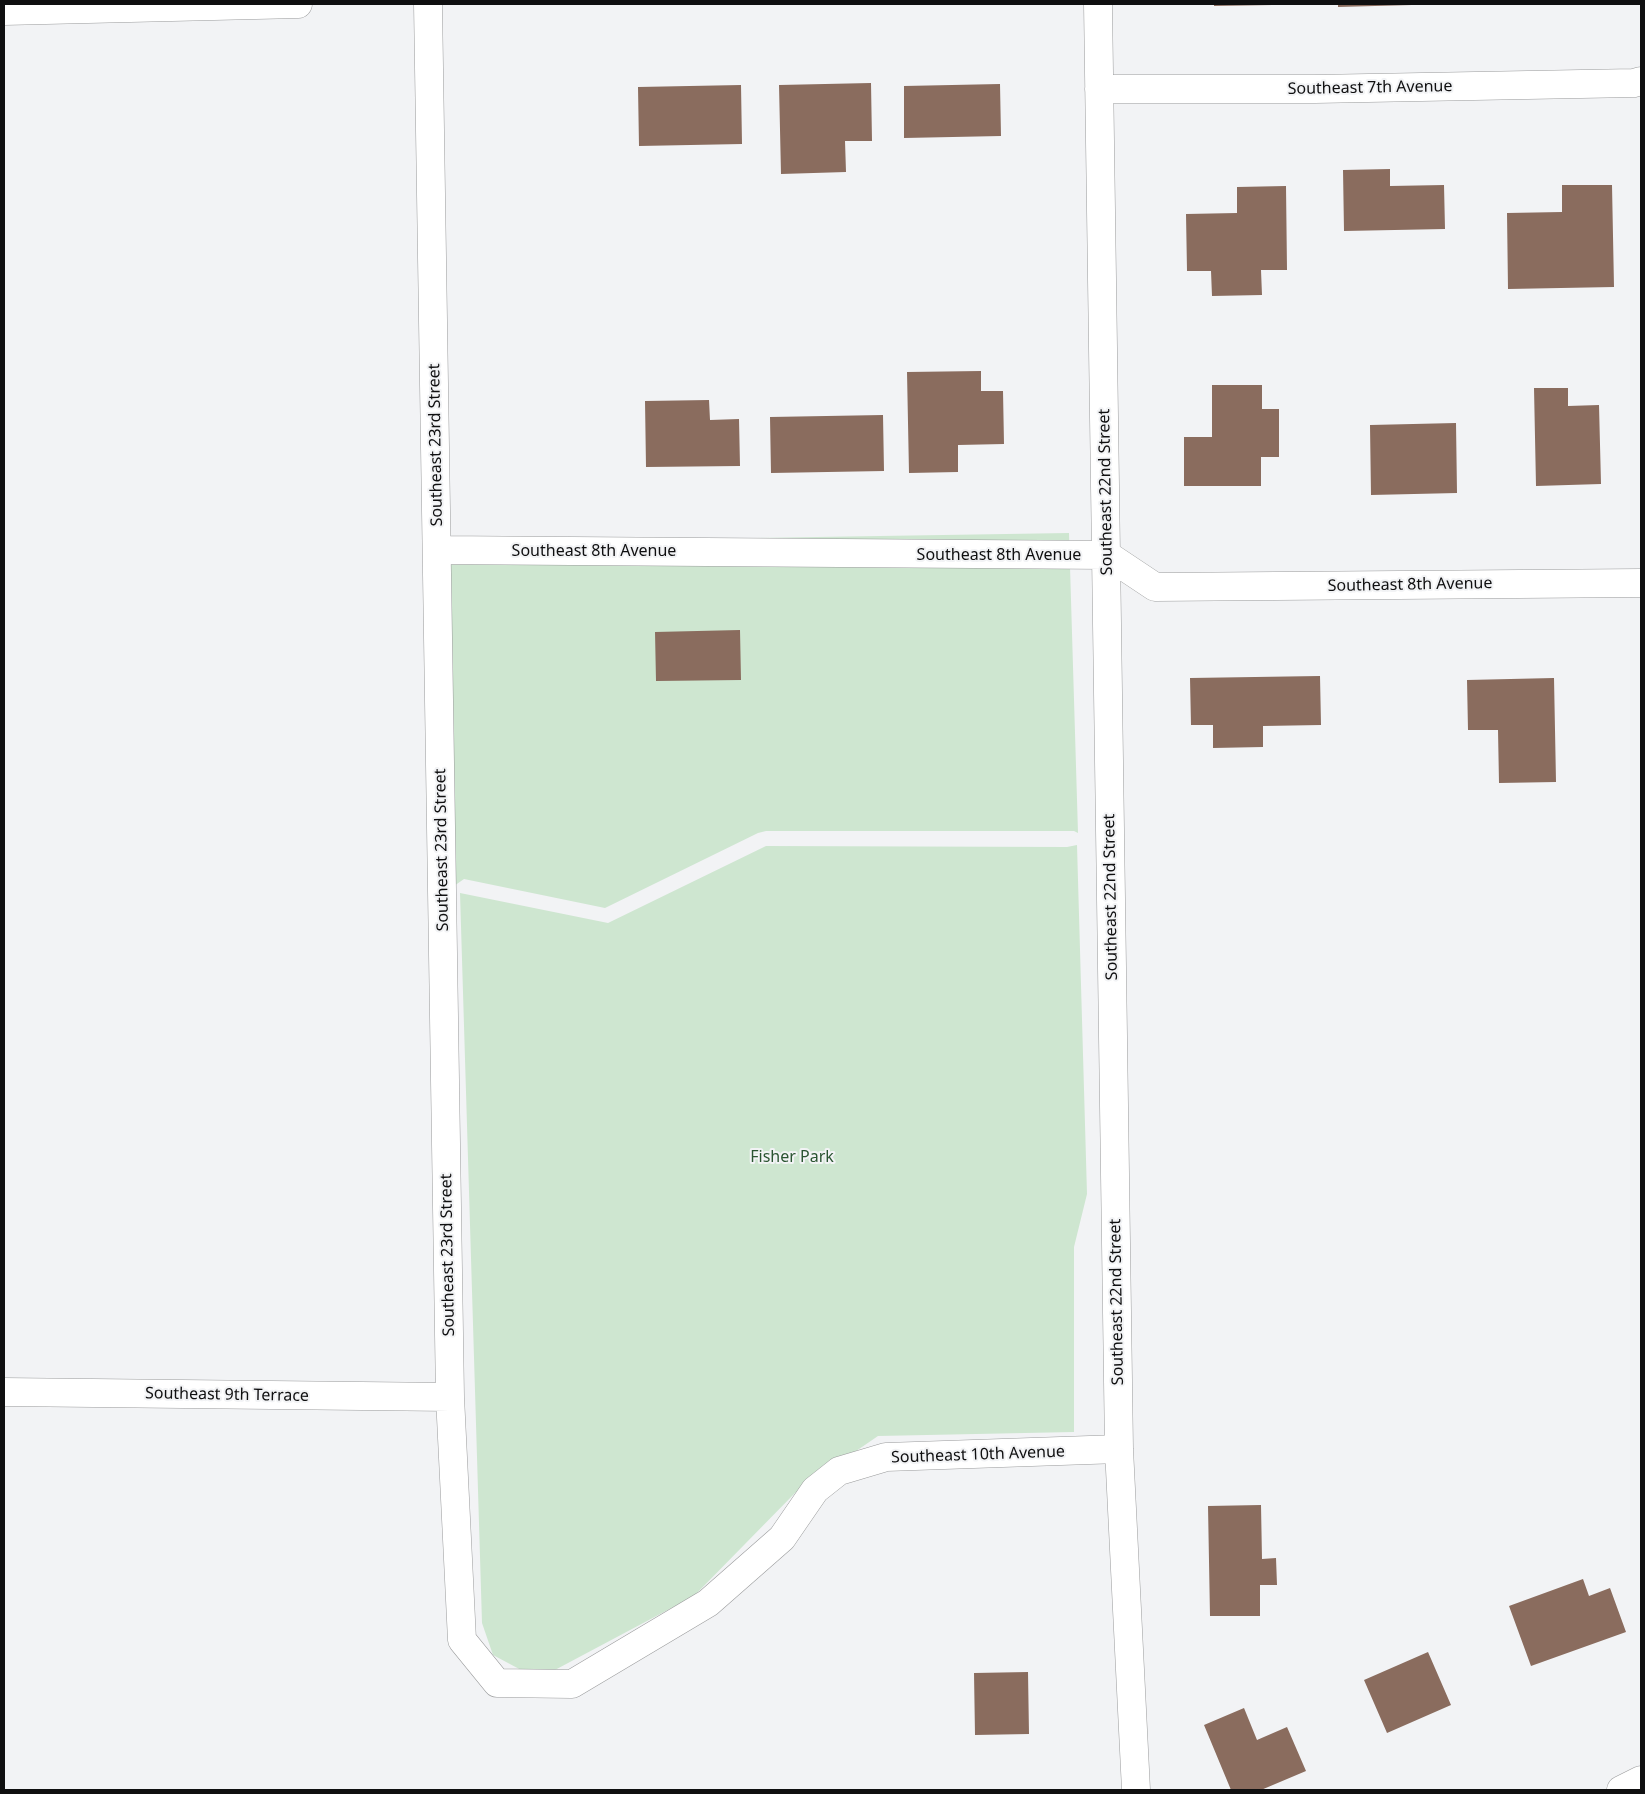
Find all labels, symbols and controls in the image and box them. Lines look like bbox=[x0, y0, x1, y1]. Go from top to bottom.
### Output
street label: Southeast 7th Avenue bbox=[1287, 77, 1453, 99]
street label: Southeast 23rd Street bbox=[425, 363, 447, 527]
street label: Southeast 22nd Street bbox=[1095, 409, 1117, 575]
street label: Southeast 8th Avenue bbox=[512, 541, 676, 561]
street label: Southeast 8th Avenue bbox=[917, 545, 1081, 565]
street label: Southeast 8th Avenue bbox=[1327, 574, 1493, 596]
street label: Southeast 23rd Street bbox=[431, 768, 453, 932]
street label: Southeast 22nd Street bbox=[1100, 814, 1122, 980]
park label: Fisher Park bbox=[750, 1147, 834, 1167]
street label: Southeast 23rd Street bbox=[437, 1173, 459, 1337]
street label: Southeast 22nd Street bbox=[1106, 1219, 1128, 1385]
street label: Southeast 9th Terrace bbox=[145, 1384, 309, 1406]
street label: Southeast 10th Avenue bbox=[891, 1442, 1065, 1468]

